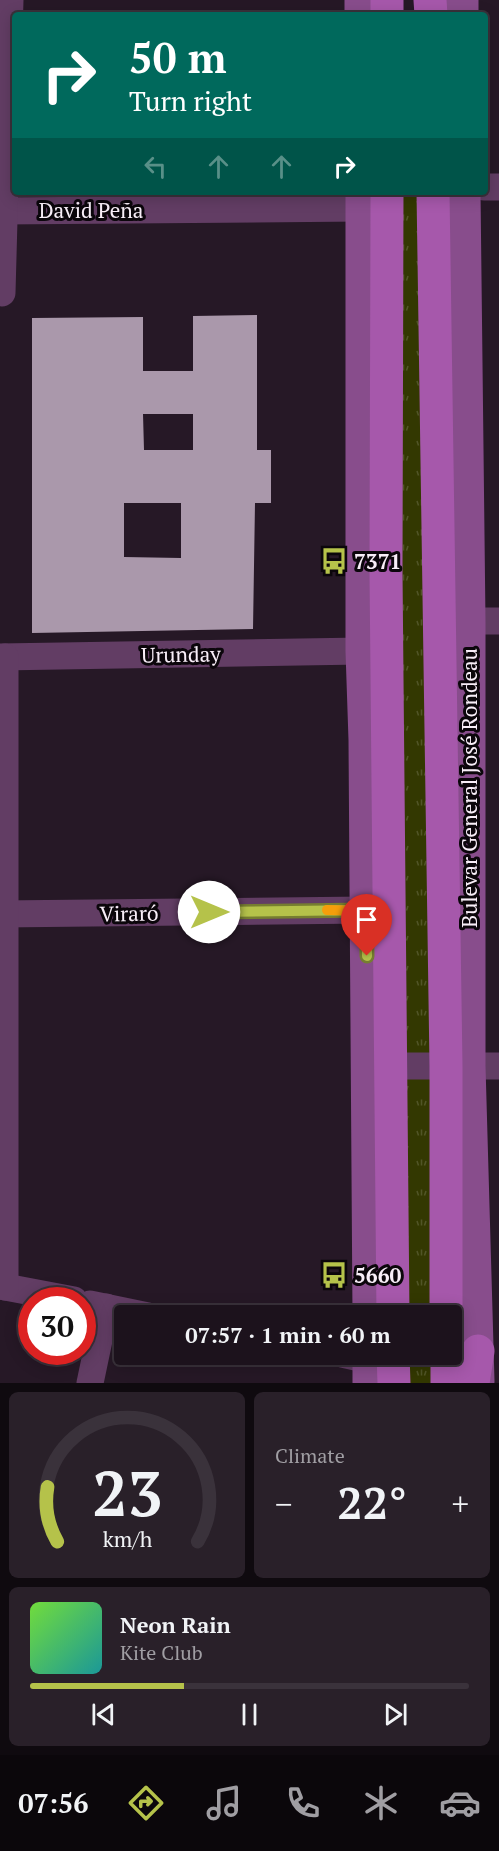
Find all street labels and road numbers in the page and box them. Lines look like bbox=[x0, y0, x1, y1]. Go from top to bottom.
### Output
street label: David Peña bbox=[39, 196, 144, 224]
street label: Urunday bbox=[141, 639, 221, 669]
street label: Bulevar General José Rondeau bbox=[455, 648, 483, 928]
street label: Viraró bbox=[99, 898, 159, 928]

